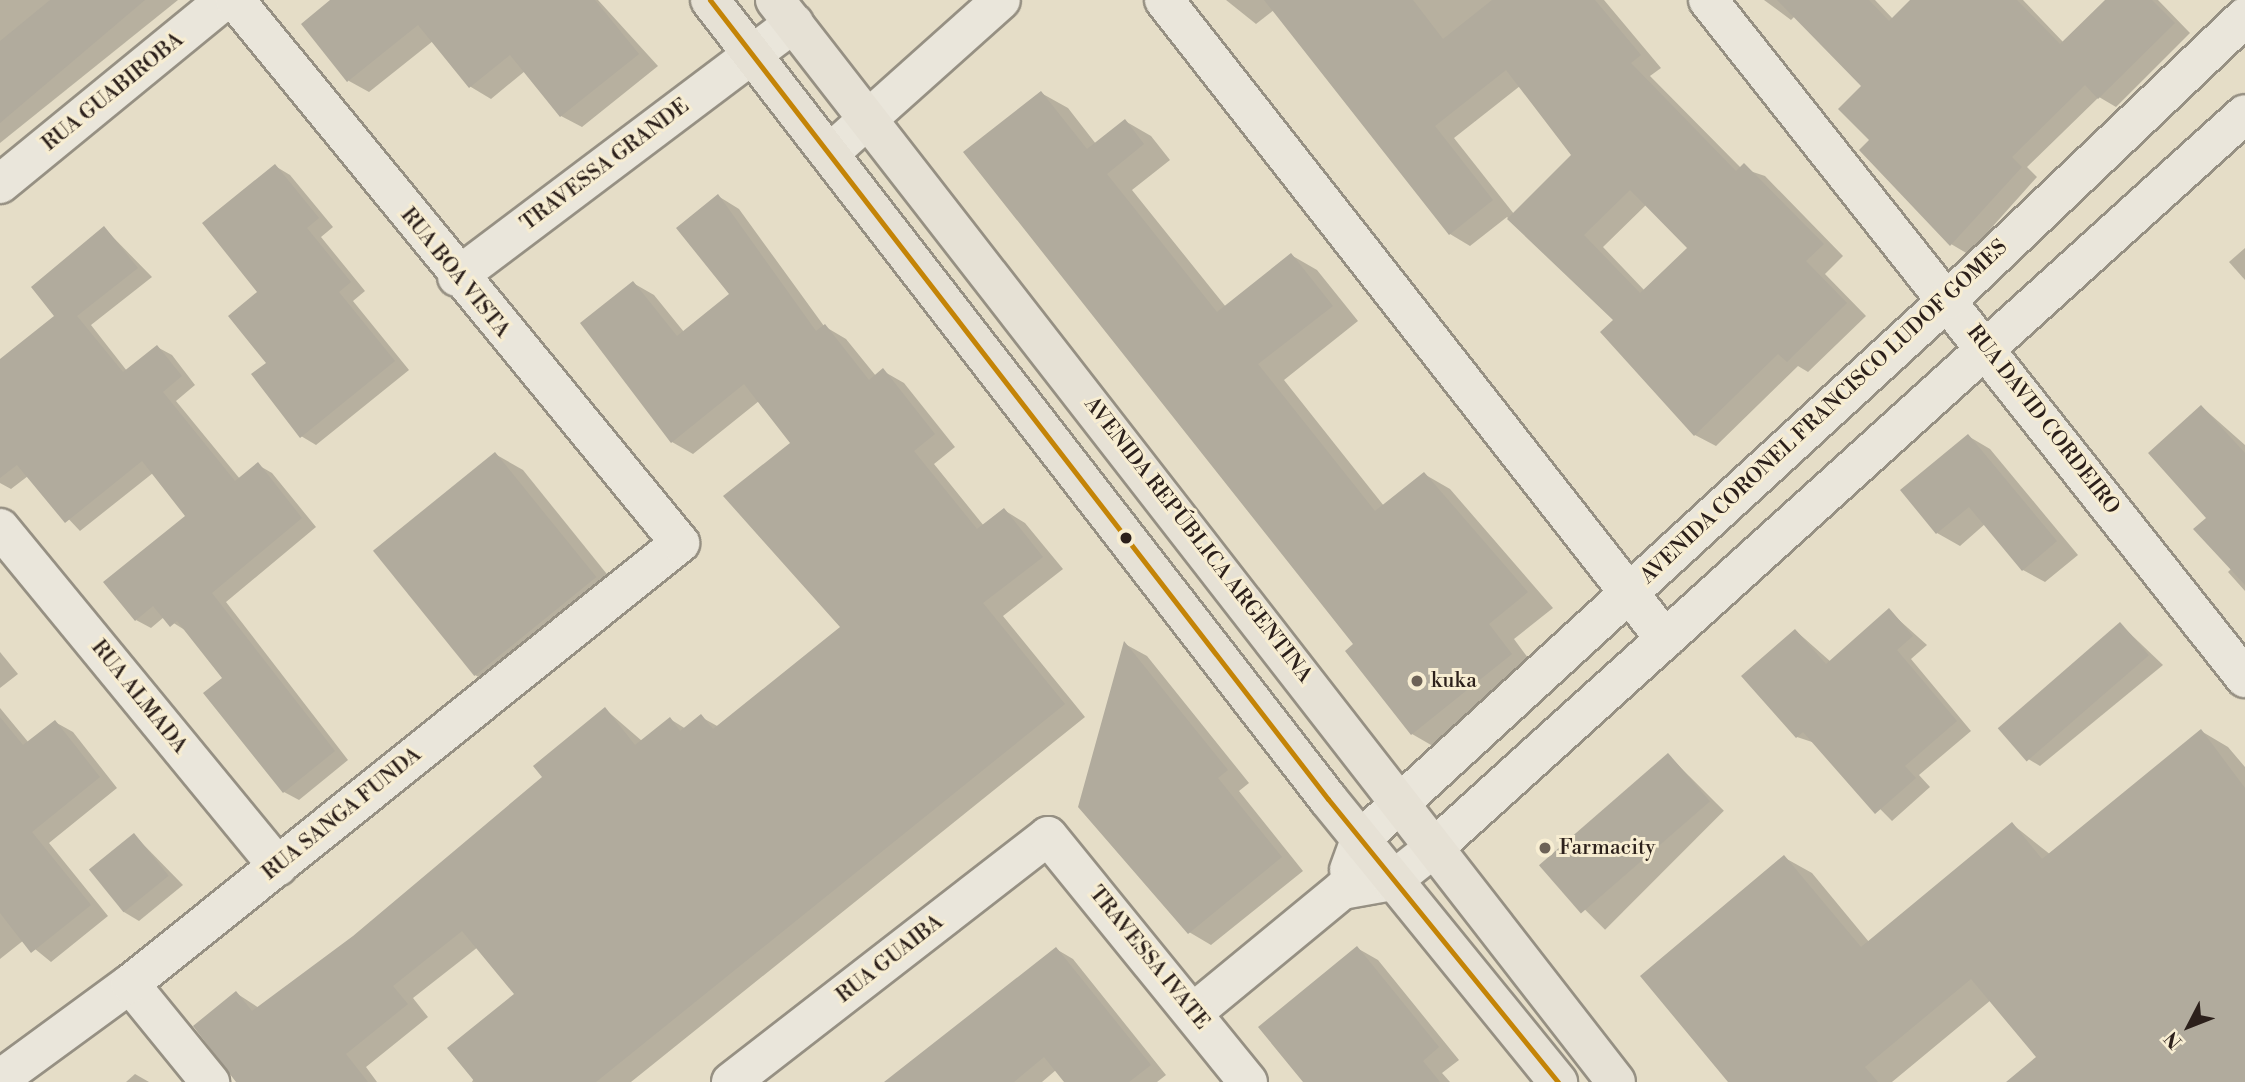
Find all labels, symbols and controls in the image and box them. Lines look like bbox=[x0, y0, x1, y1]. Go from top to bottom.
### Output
street label: RUA GUABIROBA bbox=[37, 27, 189, 157]
street label: TRAVESSA GRANDE bbox=[516, 94, 694, 236]
street label: RUA BOA VISTA bbox=[395, 203, 515, 343]
street label: AVENIDA CORONEL FRANCISCO LUDOF GOMES bbox=[1635, 235, 2013, 589]
street label: RUA DAVID CORDEIRO bbox=[1961, 320, 2125, 520]
street label: AVENIDA REPÚBLICA ARGENTINA bbox=[1079, 392, 1317, 688]
unlabelled marker bbox=[1119, 531, 1133, 545]
street label: RUA ALMADA bbox=[86, 635, 192, 759]
place label: kuka bbox=[1431, 668, 1477, 694]
marker: kuka bbox=[1409, 673, 1425, 689]
street label: RUA SANGA FUNDA bbox=[258, 742, 426, 886]
place label: Farmacity bbox=[1559, 835, 1656, 861]
marker: Farmacity bbox=[1537, 840, 1553, 856]
street label: TRAVESSA IVATE bbox=[1083, 881, 1215, 1035]
street label: RUA GUAIBA bbox=[832, 910, 948, 1008]
north arrow bbox=[2154, 991, 2224, 1061]
text: N bbox=[2159, 1026, 2187, 1054]

